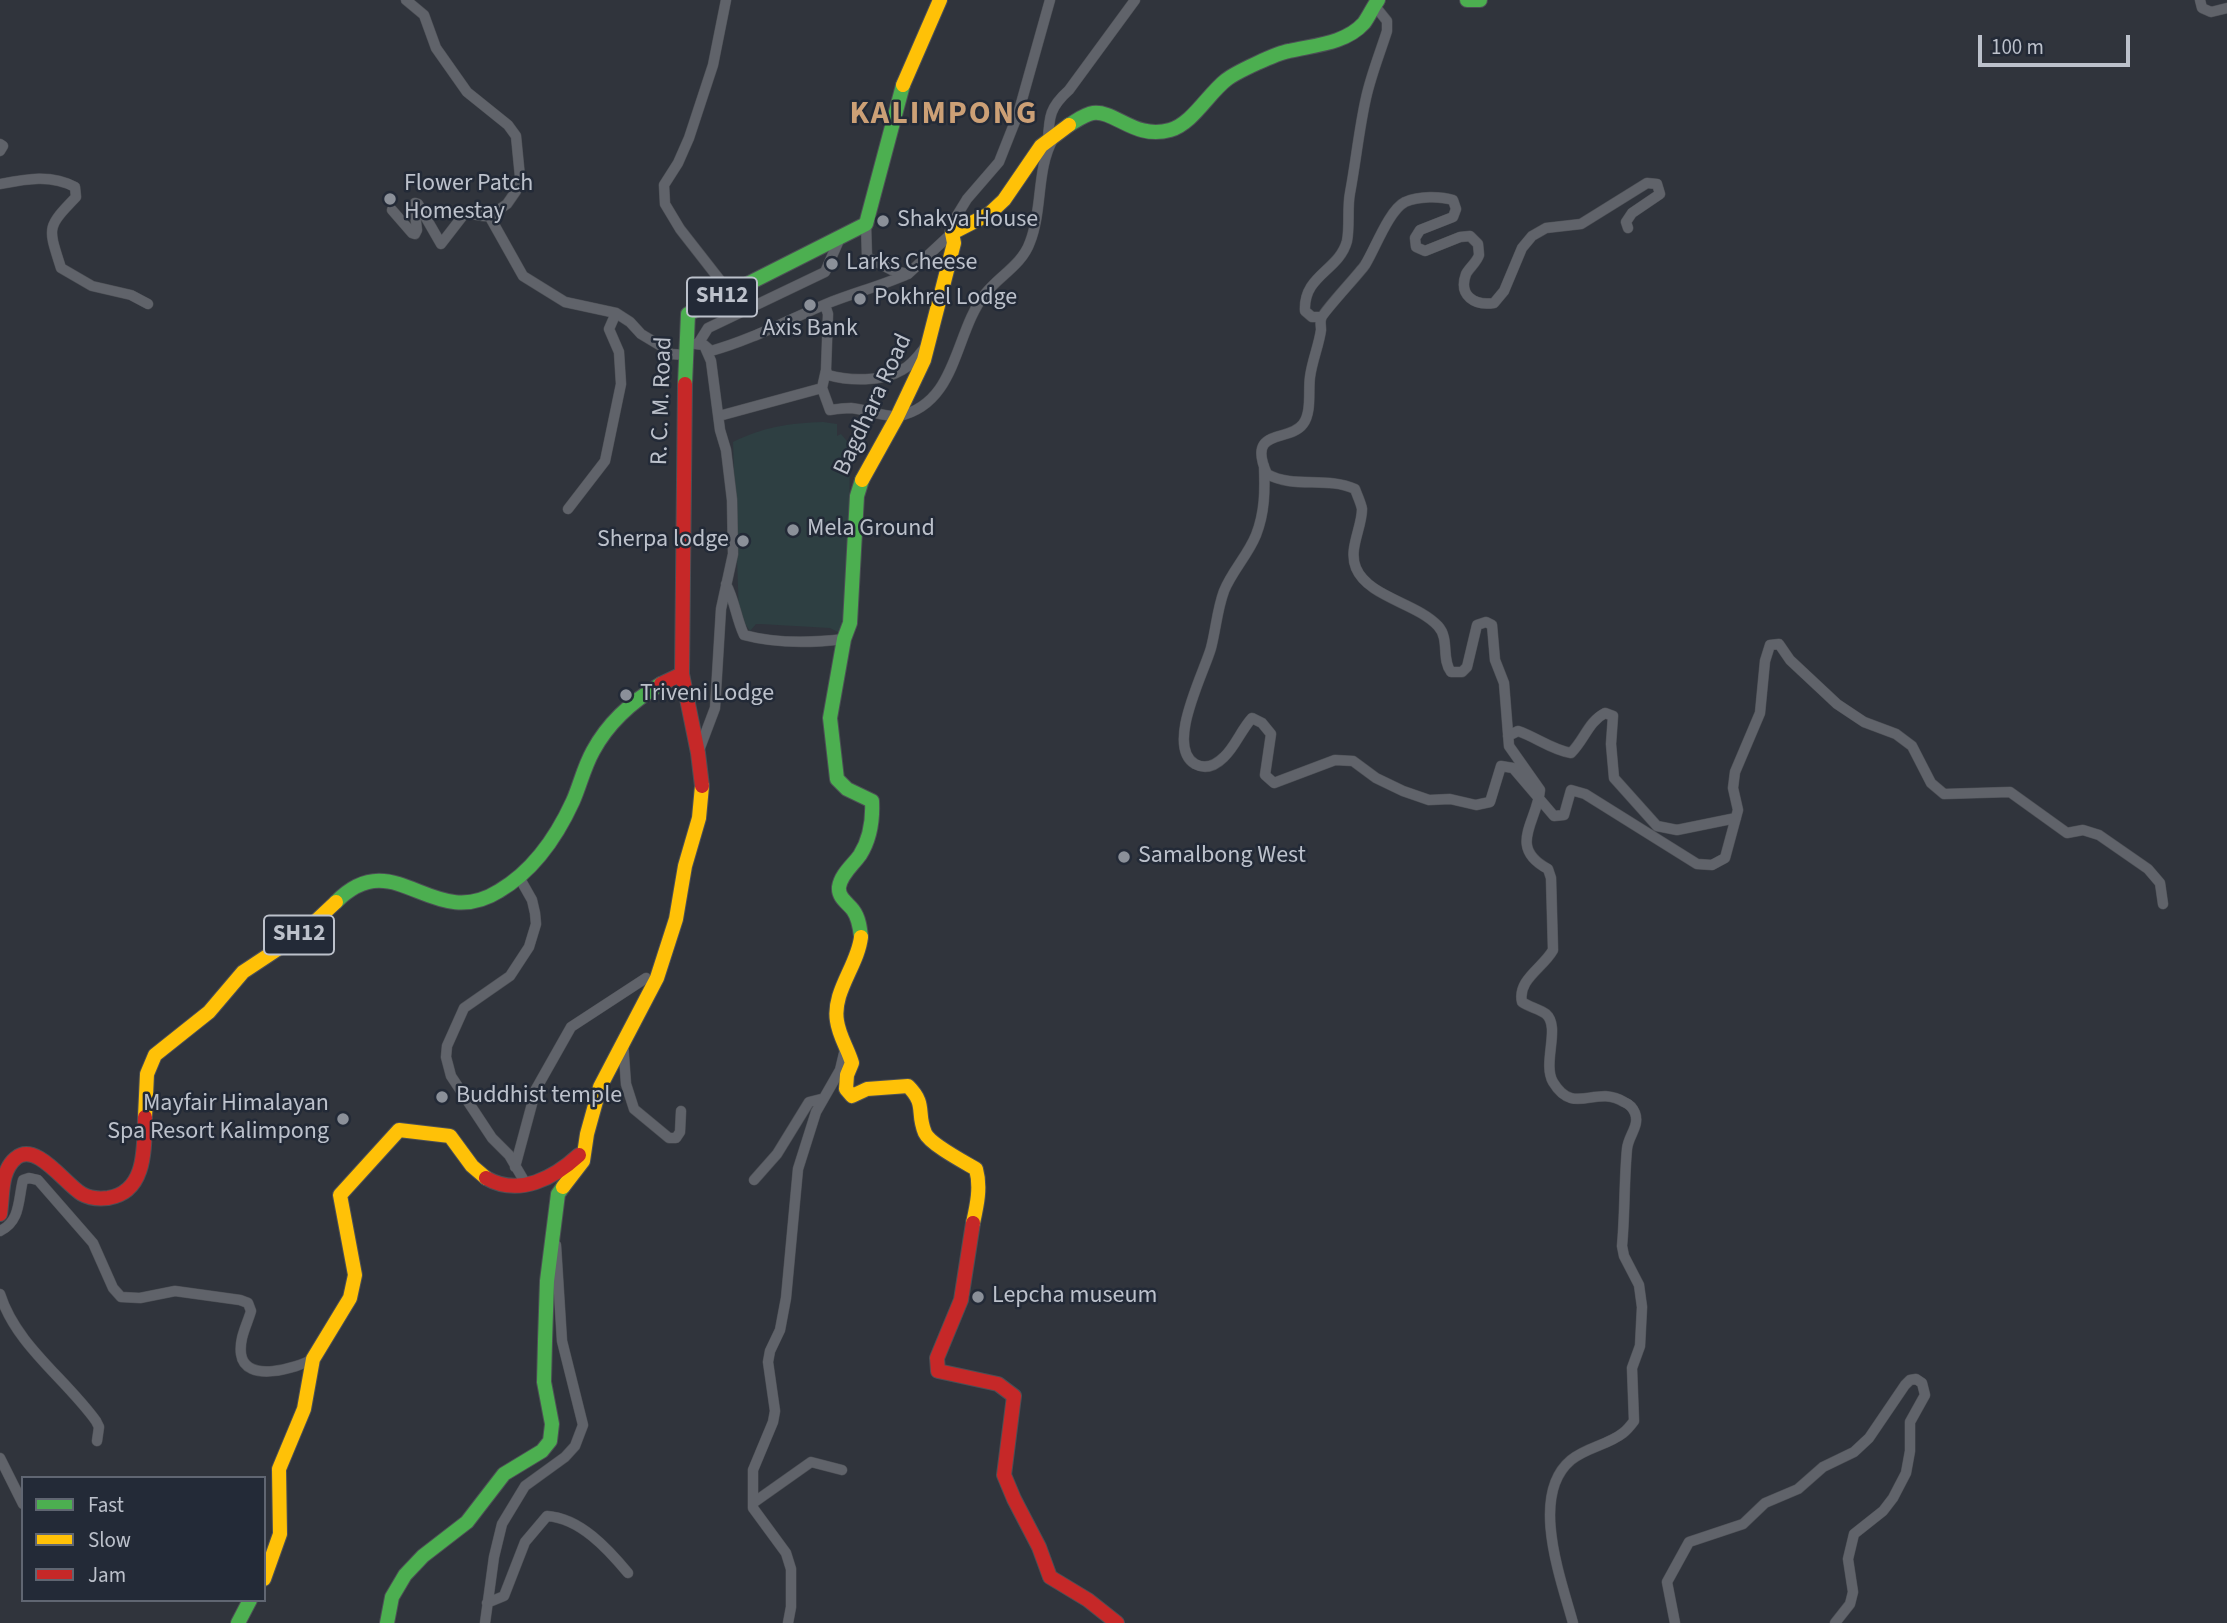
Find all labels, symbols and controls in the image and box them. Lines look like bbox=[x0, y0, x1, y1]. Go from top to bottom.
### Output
scale bar bbox=[1982, 21, 2134, 65]
text: 100 m bbox=[1991, 32, 2044, 62]
district label: KALIMPONG bbox=[851, 97, 1037, 135]
place label: Flower Patch Homestay bbox=[404, 171, 533, 227]
marker: Flower Patch Homestay bbox=[382, 191, 398, 207]
place label: Shakya House bbox=[897, 207, 1038, 235]
marker: Shakya House bbox=[875, 213, 891, 229]
place label: Larks Cheese bbox=[846, 250, 977, 278]
marker: Larks Cheese bbox=[824, 256, 840, 272]
road number: SH12 bbox=[687, 278, 757, 316]
place label: Pokhrel Lodge bbox=[874, 285, 1017, 313]
marker: Pokhrel Lodge bbox=[852, 291, 868, 307]
marker: Axis Bank bbox=[802, 297, 818, 313]
place label: Axis Bank bbox=[762, 316, 858, 344]
street label: Bagdhara Road bbox=[829, 330, 919, 480]
street label: R. C. M. Road bbox=[646, 336, 680, 466]
place label: Mela Ground bbox=[807, 516, 935, 544]
marker: Mela Ground bbox=[785, 522, 801, 538]
place label: Sherpa lodge bbox=[597, 527, 729, 555]
marker: Sherpa lodge bbox=[735, 533, 751, 549]
place label: Triveni Lodge bbox=[640, 681, 774, 709]
marker: Triveni Lodge bbox=[618, 687, 634, 703]
place label: Samalbong West bbox=[1138, 843, 1306, 871]
marker: Samalbong West bbox=[1116, 849, 1132, 865]
road number: SH12 bbox=[264, 916, 334, 954]
place label: Buddhist temple bbox=[456, 1083, 622, 1111]
marker: Buddhist temple bbox=[434, 1089, 450, 1105]
place label: Mayfair Himalayan Spa Resort Kalimpong bbox=[107, 1091, 329, 1147]
marker: Mayfair Himalayan Spa Resort Kalimpong bbox=[335, 1111, 351, 1127]
place label: Lepcha museum bbox=[992, 1283, 1157, 1311]
marker: Lepcha museum bbox=[970, 1289, 986, 1305]
legend bbox=[21, 1476, 266, 1602]
text: Fast bbox=[88, 1490, 124, 1520]
text: Slow bbox=[88, 1525, 131, 1555]
text: Jam bbox=[88, 1560, 126, 1590]

